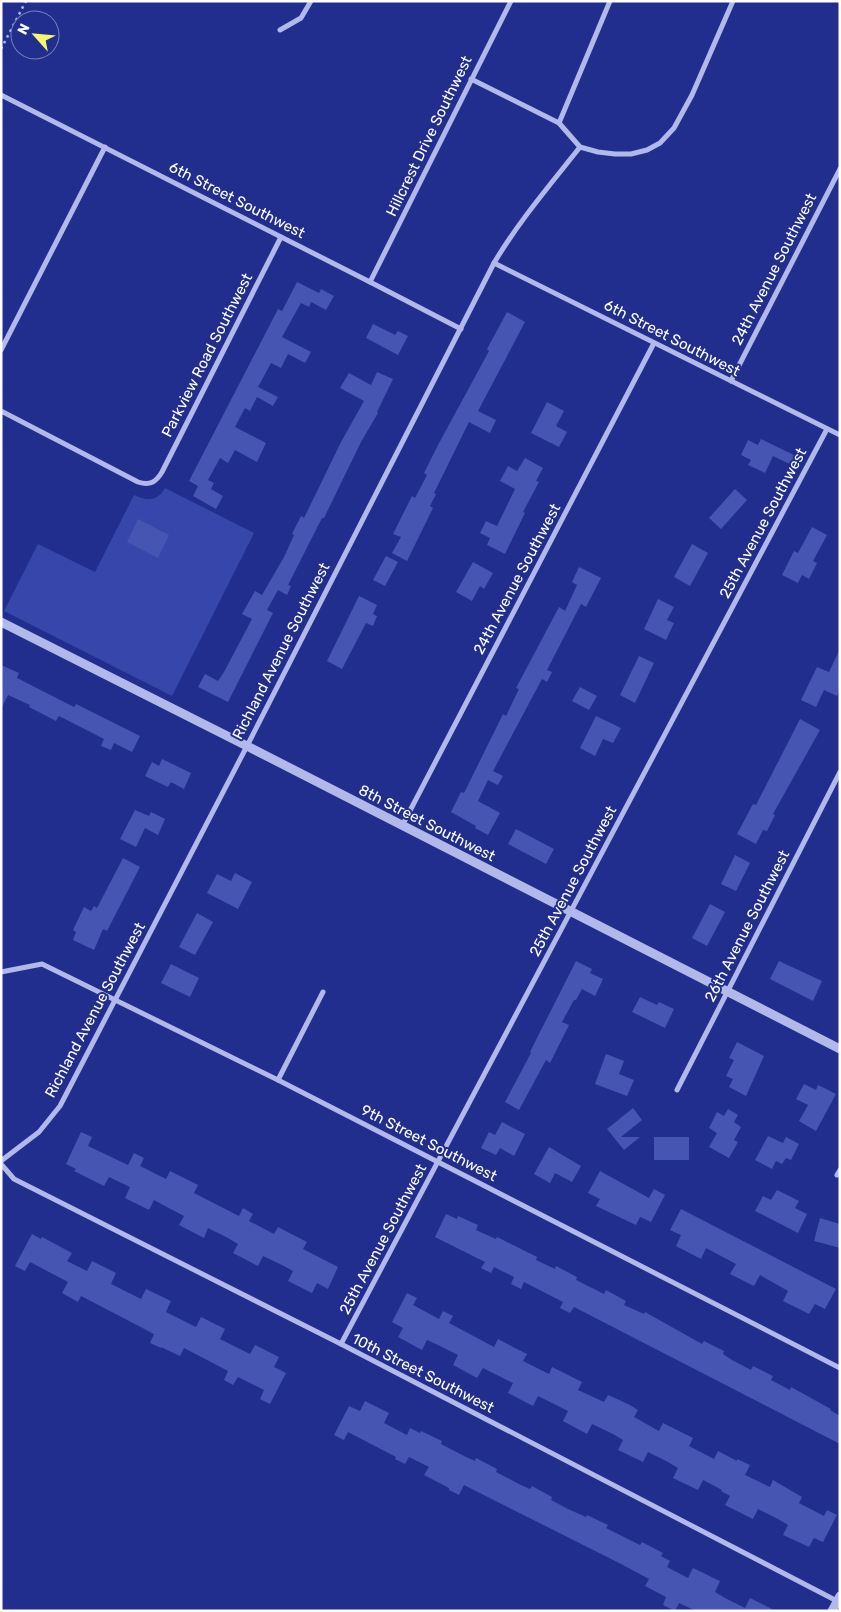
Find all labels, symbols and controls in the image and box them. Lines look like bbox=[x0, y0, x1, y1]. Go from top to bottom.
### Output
north arrow bbox=[10, 10, 60, 60]
text: N bbox=[14, 21, 34, 38]
street label: Hillcrest Drive Southwest bbox=[382, 53, 476, 219]
street label: 6th Street Southwest bbox=[166, 158, 308, 242]
street label: 24th Avenue Southwest bbox=[728, 190, 820, 348]
street label: Parkview Road Southwest bbox=[158, 270, 256, 440]
street label: 6th Street Southwest bbox=[601, 296, 743, 380]
street label: 25th Avenue Southwest bbox=[716, 445, 810, 601]
street label: 24th Avenue Southwest bbox=[470, 500, 564, 657]
street label: Richland Avenue Southwest bbox=[229, 560, 334, 742]
street label: 8th Street Southwest bbox=[356, 781, 498, 865]
street label: 25th Avenue Southwest bbox=[526, 803, 620, 959]
street label: 26th Avenue Southwest bbox=[701, 847, 793, 1005]
street label: Richland Avenue Southwest bbox=[41, 919, 149, 1101]
street label: 9th Street Southwest bbox=[358, 1101, 500, 1185]
street label: 25th Avenue Southwest bbox=[336, 1161, 430, 1317]
street label: 10th Street Southwest bbox=[349, 1329, 497, 1417]

